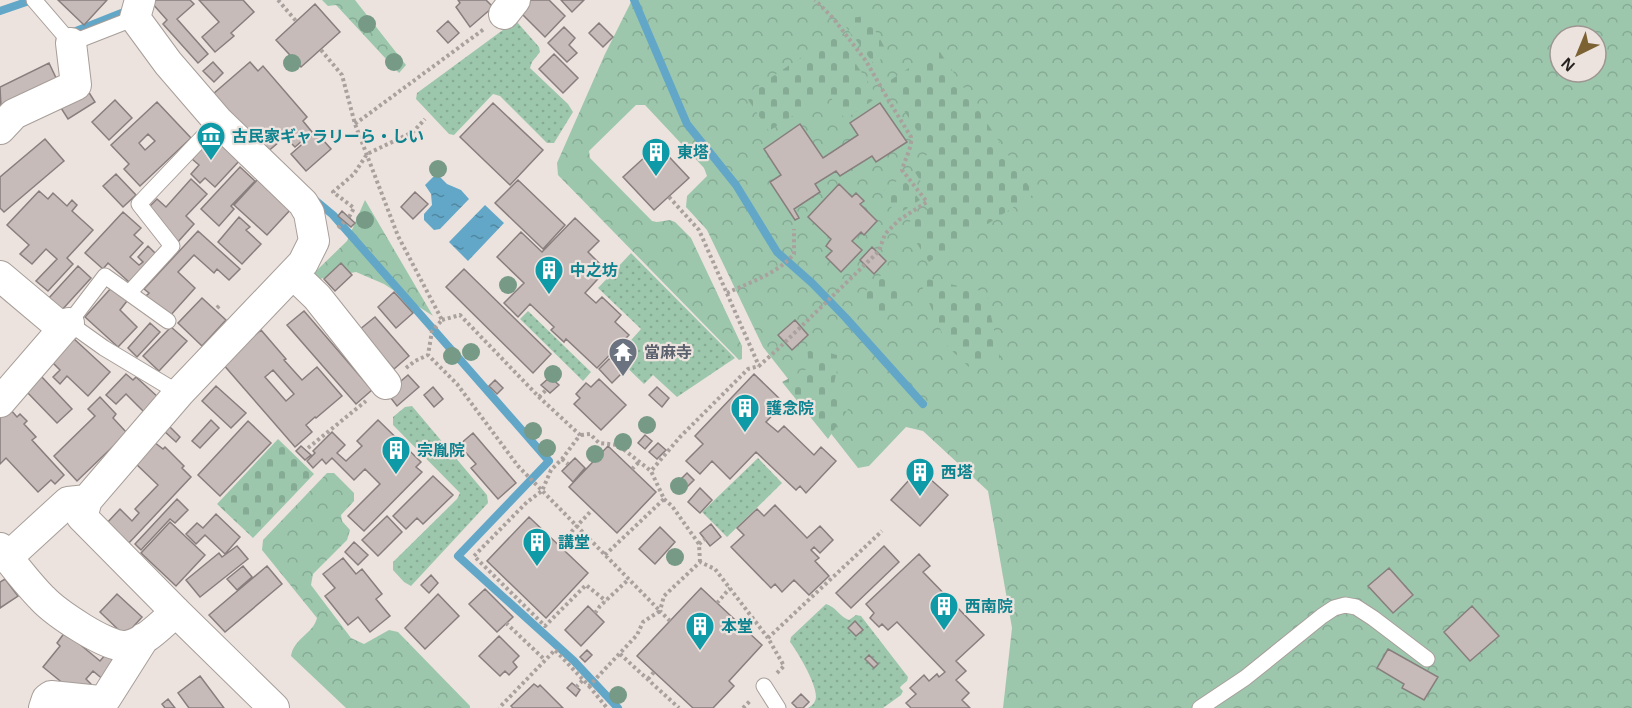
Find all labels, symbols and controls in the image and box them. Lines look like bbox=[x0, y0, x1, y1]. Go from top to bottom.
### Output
north arrow bbox=[1548, 24, 1608, 84]
text: N bbox=[1558, 54, 1578, 75]
museum icon: 古民家ギャラリーら・しい bbox=[195, 120, 227, 162]
place label: 古民家ギャラリーら・しい bbox=[232, 128, 424, 145]
building icon: 東塔 bbox=[640, 136, 672, 178]
place label: 東塔 bbox=[677, 144, 709, 161]
building icon: 中之坊 bbox=[533, 254, 565, 296]
place label: 中之坊 bbox=[570, 262, 618, 279]
temple icon: 當麻寺 bbox=[607, 336, 639, 378]
place label: 當麻寺 bbox=[644, 344, 692, 361]
building icon: 護念院 bbox=[729, 392, 761, 434]
place label: 護念院 bbox=[766, 400, 814, 417]
building icon: 宗胤院 bbox=[380, 434, 412, 476]
place label: 宗胤院 bbox=[417, 442, 465, 459]
building icon: 西塔 bbox=[904, 456, 936, 498]
place label: 西塔 bbox=[941, 464, 973, 481]
building icon: 講堂 bbox=[521, 526, 553, 568]
place label: 講堂 bbox=[558, 534, 590, 551]
building icon: 西南院 bbox=[928, 590, 960, 632]
place label: 西南院 bbox=[965, 598, 1013, 615]
building icon: 本堂 bbox=[684, 610, 716, 652]
place label: 本堂 bbox=[721, 618, 753, 635]

